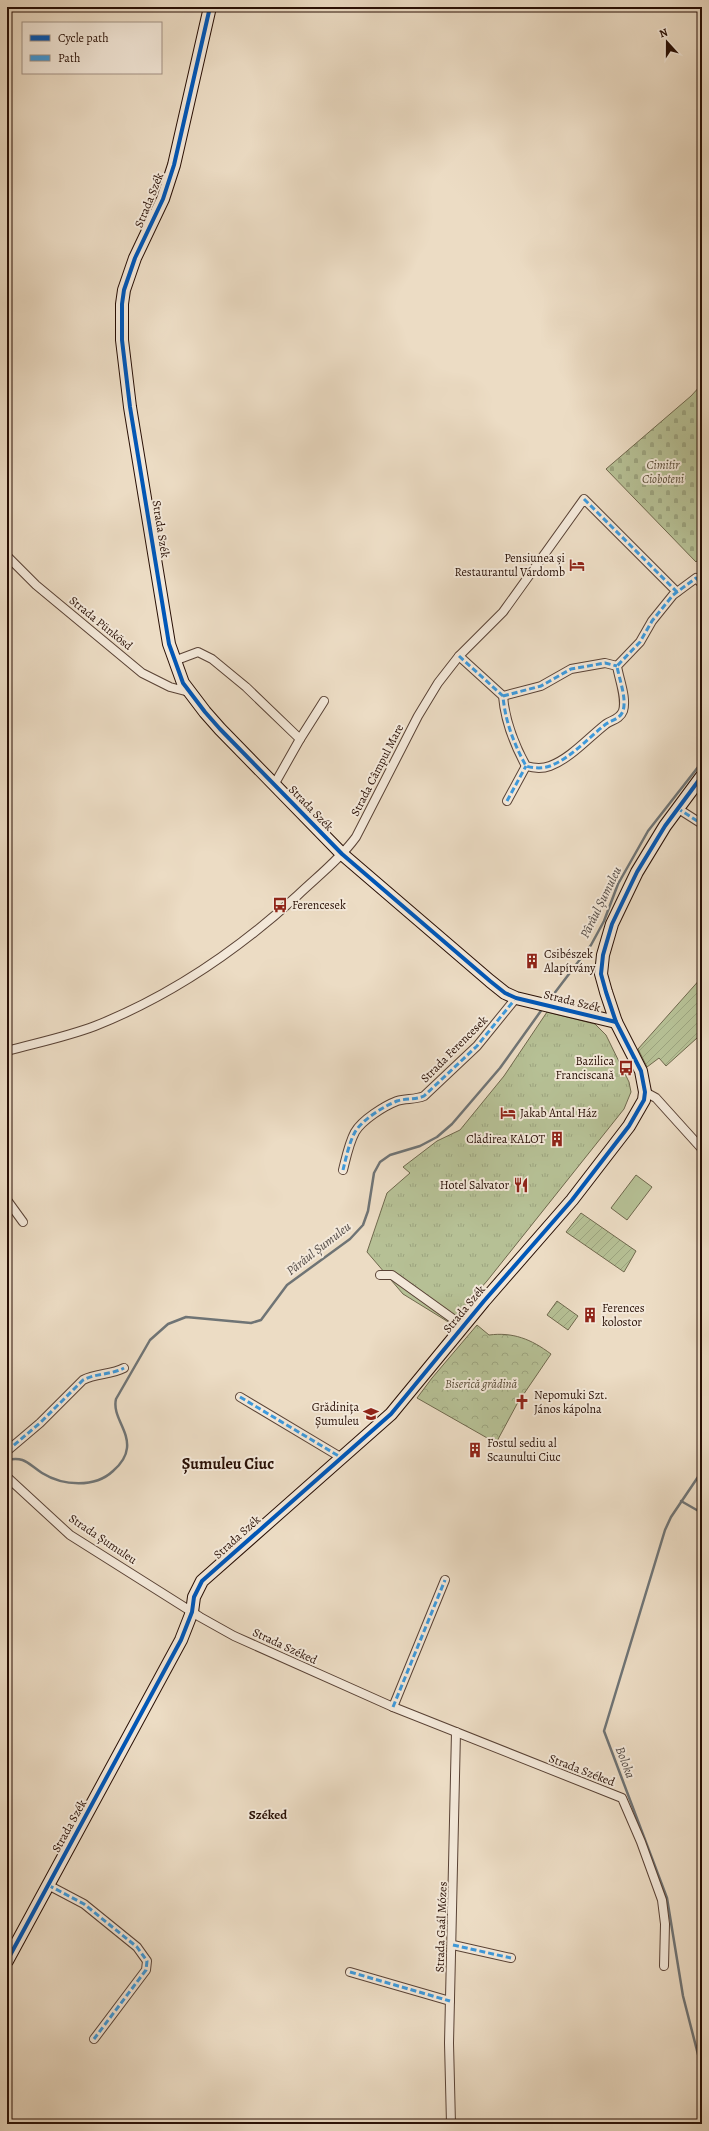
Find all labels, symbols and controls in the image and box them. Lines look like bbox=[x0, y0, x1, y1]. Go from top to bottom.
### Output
legend bbox=[22, 22, 162, 74]
north arrow bbox=[647, 22, 687, 62]
text: N bbox=[657, 25, 670, 42]
text: Cycle path bbox=[58, 30, 109, 46]
text: Path bbox=[58, 50, 81, 66]
street label: Strada Szék bbox=[131, 170, 167, 230]
park label: Cimitir Cioboteni bbox=[642, 457, 684, 487]
street label: Strada Szék bbox=[149, 499, 173, 559]
place label: Pensiunea și Restaurantul Várdomb bbox=[454, 550, 565, 580]
hotel icon: Pensiunea și Restaurantul Várdomb bbox=[568, 556, 586, 574]
street label: Strada Pünkösd bbox=[66, 592, 137, 654]
street label: Strada Câmpul Mare bbox=[347, 721, 407, 819]
street label: Strada Szék bbox=[285, 782, 337, 834]
water label: Pârâul Șumuleu bbox=[576, 864, 625, 941]
bus stop icon: Ferencesek bbox=[271, 896, 289, 914]
place label: Ferencesek bbox=[292, 897, 346, 913]
place label: Csibészek Alapítvány bbox=[543, 946, 596, 976]
building icon: Csibészek Alapítvány bbox=[523, 952, 541, 970]
street label: Strada Szék bbox=[542, 986, 602, 1016]
street label: Strada Ferencesek bbox=[417, 1012, 491, 1086]
place label: Bazilica Franciscană bbox=[555, 1053, 614, 1083]
bus stop icon: Bazilica Franciscană bbox=[617, 1059, 635, 1077]
hotel icon: Jakab Antal Ház bbox=[499, 1104, 517, 1122]
place label: Jakab Antal Ház bbox=[520, 1105, 597, 1121]
building icon: Clădirea KALOT bbox=[548, 1130, 566, 1148]
place label: Clădirea KALOT bbox=[466, 1131, 545, 1147]
restaurant icon: Hotel Salvator bbox=[512, 1176, 530, 1194]
place label: Hotel Salvator bbox=[440, 1177, 509, 1193]
water label: Pârâul Șumuleu bbox=[283, 1218, 354, 1279]
street label: Strada Szék bbox=[439, 1282, 489, 1336]
place label: Ferences kolostor bbox=[602, 1300, 645, 1330]
building icon: Ferences kolostor bbox=[581, 1306, 599, 1324]
park label: Biserică grădină bbox=[445, 1376, 518, 1392]
place label: Nepomuki Szt. János kápolna bbox=[534, 1387, 608, 1417]
church icon: Nepomuki Szt. János kápolna bbox=[513, 1393, 531, 1411]
place label: Grădinița Șumuleu bbox=[312, 1399, 360, 1429]
school or university icon: Grădinița Șumuleu bbox=[362, 1405, 380, 1423]
place label: Fostul sediu al Scaunului Ciuc bbox=[487, 1435, 561, 1465]
building icon: Fostul sediu al Scaunului Ciuc bbox=[466, 1441, 484, 1459]
district label: Șumuleu Ciuc bbox=[182, 1453, 274, 1475]
street label: Strada Șumuleu bbox=[66, 1510, 141, 1568]
street label: Strada Szék bbox=[210, 1512, 264, 1562]
street label: Strada Széked bbox=[250, 1624, 320, 1668]
water label: Boloka bbox=[612, 1744, 639, 1780]
street label: Strada Széked bbox=[547, 1750, 618, 1790]
street label: Strada Szék bbox=[48, 1797, 90, 1855]
district label: Széked bbox=[249, 1806, 287, 1823]
street label: Strada Gaál Mózes bbox=[431, 1881, 451, 1973]

